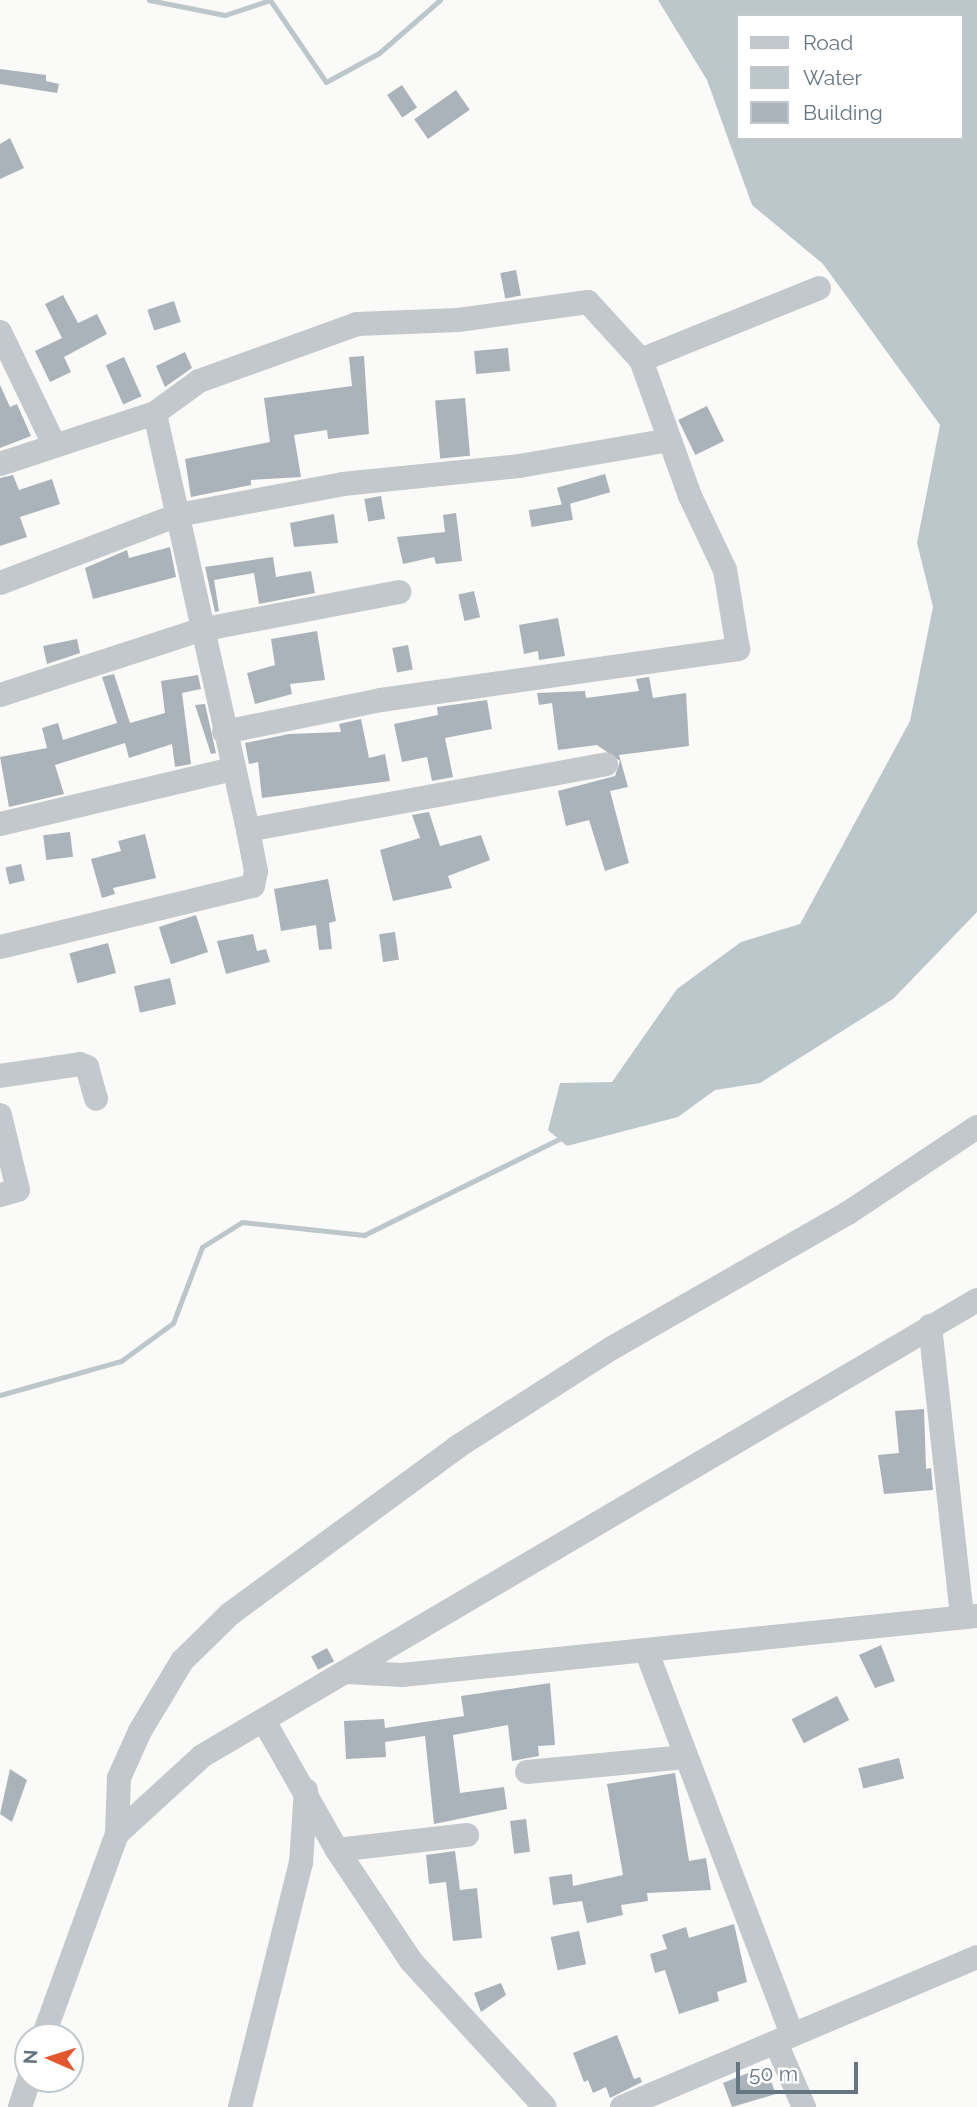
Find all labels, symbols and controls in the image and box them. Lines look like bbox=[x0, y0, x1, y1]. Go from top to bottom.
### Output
legend bbox=[736, 14, 963, 140]
text: Road bbox=[803, 30, 853, 55]
text: Water bbox=[803, 65, 862, 90]
text: Building bbox=[803, 100, 883, 125]
north arrow bbox=[14, 2023, 84, 2093]
scale bar bbox=[739, 2048, 862, 2092]
text: N bbox=[19, 2049, 41, 2065]
text: 50 m bbox=[749, 2061, 798, 2086]

